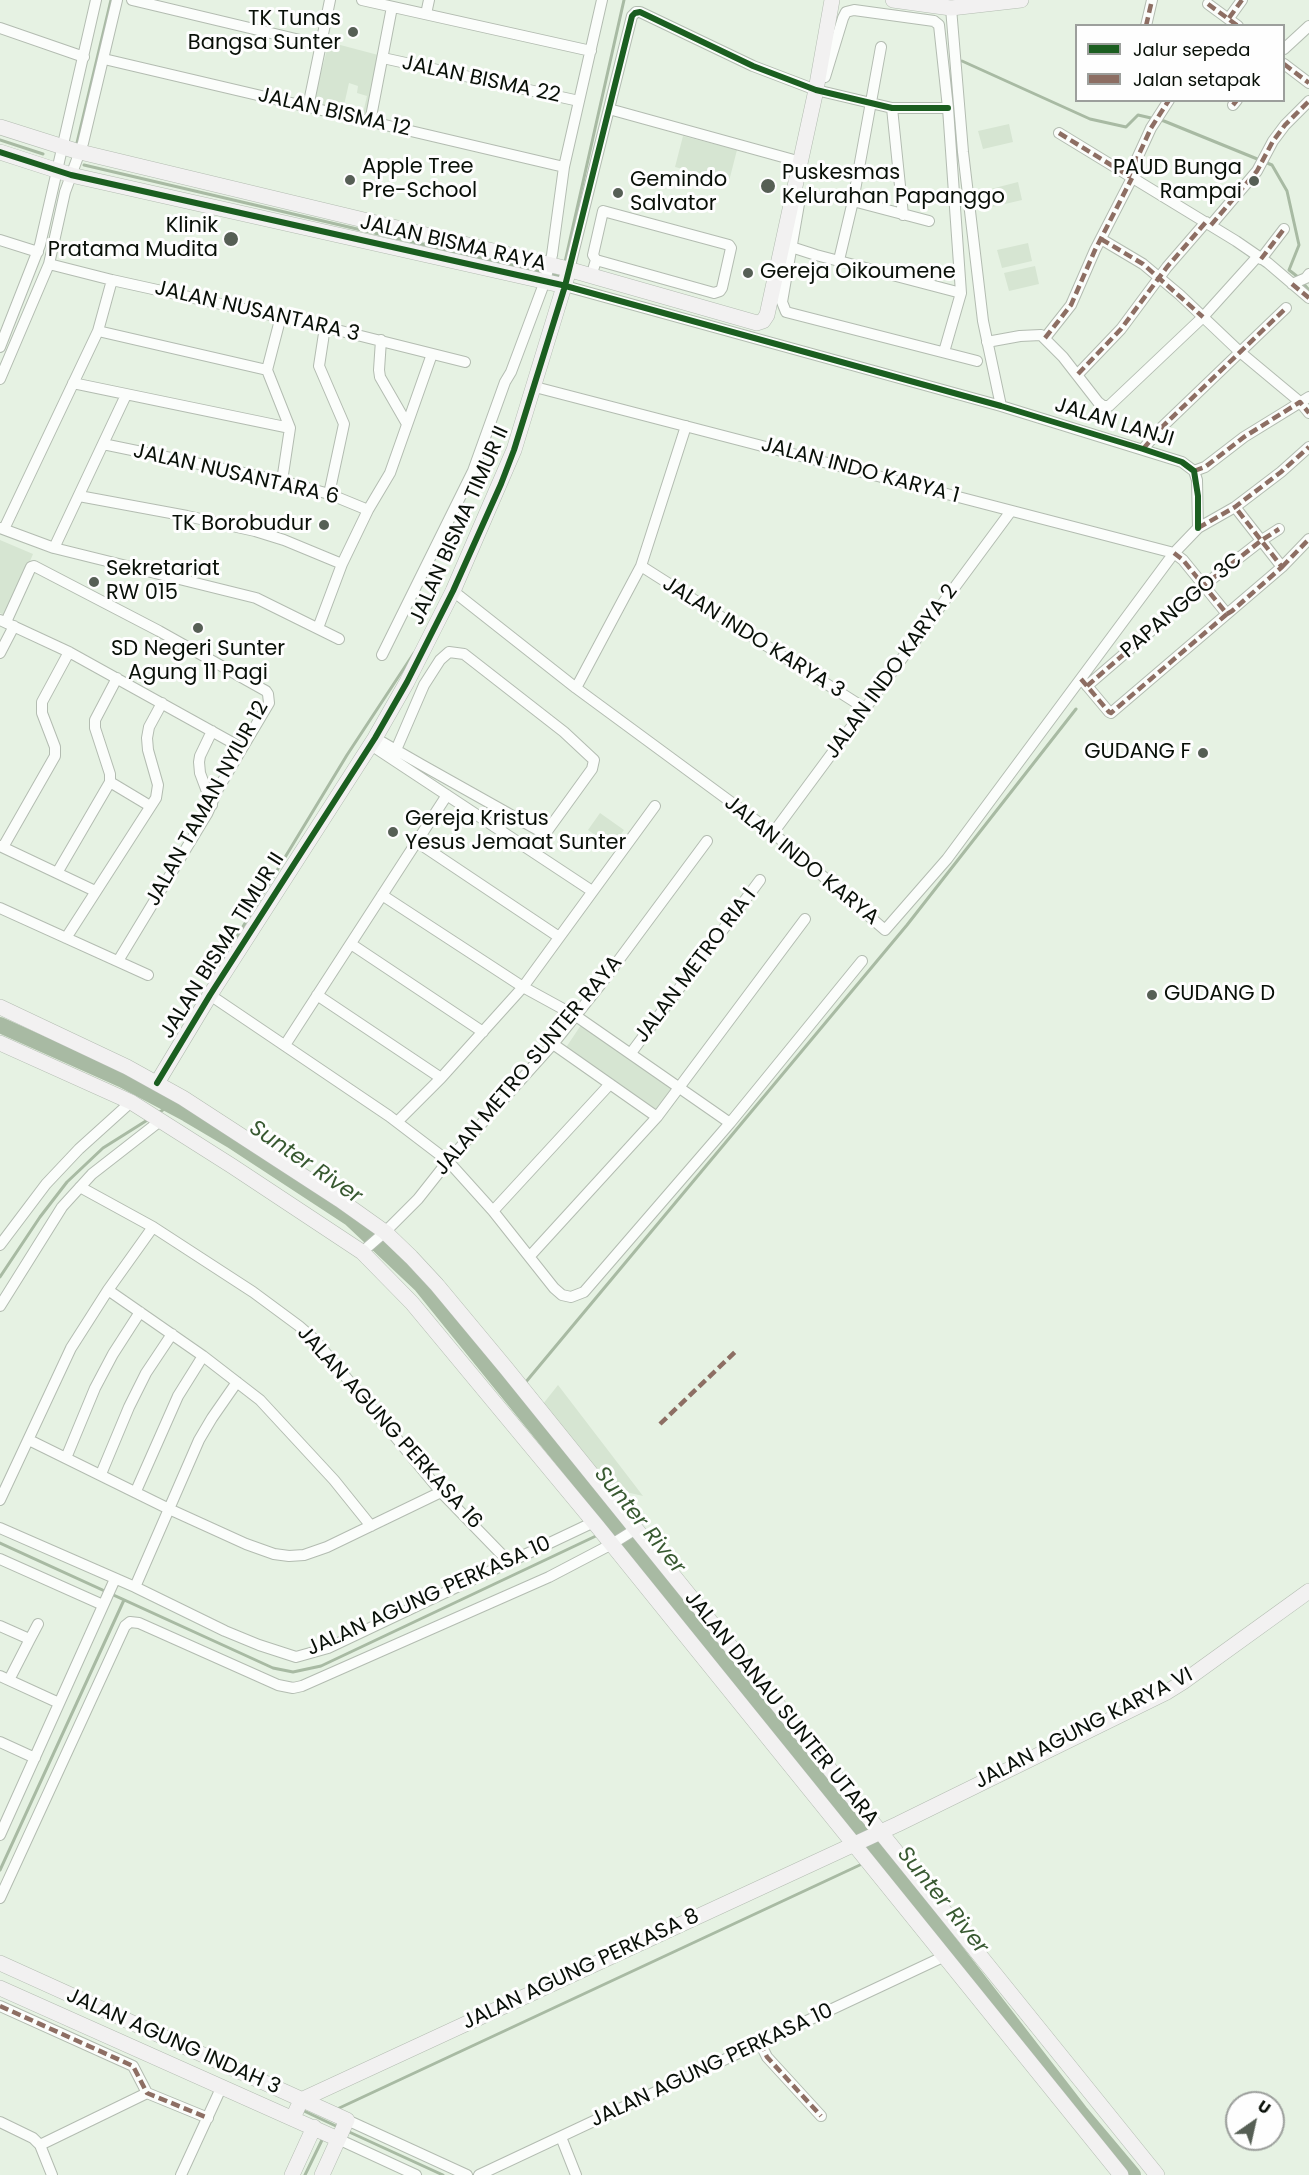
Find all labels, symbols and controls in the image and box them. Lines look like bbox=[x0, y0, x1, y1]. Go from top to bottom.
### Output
place label: TK Tunas Bangsa Sunter bbox=[188, 7, 341, 57]
legend bbox=[1075, 24, 1285, 102]
marker: TK Tunas Bangsa Sunter bbox=[346, 25, 360, 39]
text: Jalur sepeda bbox=[1133, 37, 1250, 62]
street label: JALAN BISMA 22 bbox=[400, 51, 562, 109]
text: Jalan setapak bbox=[1133, 67, 1261, 92]
street label: JALAN BISMA 12 bbox=[255, 83, 413, 143]
place label: Apple Tree Pre-School bbox=[362, 155, 477, 205]
place label: PAUD Bunga Rampai bbox=[1113, 156, 1242, 206]
place label: Puskesmas Kelurahan Papanggo bbox=[782, 161, 1005, 211]
place label: Gemindo Salvator bbox=[630, 168, 727, 218]
marker: Apple Tree Pre-School bbox=[343, 173, 357, 187]
marker: PAUD Bunga Rampai bbox=[1247, 174, 1261, 188]
marker: Puskesmas Kelurahan Papanggo bbox=[759, 177, 777, 195]
marker: Gemindo Salvator bbox=[611, 186, 625, 200]
street label: JALAN BISMA RAYA bbox=[357, 210, 549, 278]
place label: Klinik Pratama Mudita bbox=[48, 214, 218, 264]
marker: Klinik Pratama Mudita bbox=[222, 230, 240, 248]
place label: Gereja Oikoumene bbox=[760, 260, 956, 286]
marker: Gereja Oikoumene bbox=[741, 266, 755, 280]
street label: JALAN NUSANTARA 3 bbox=[152, 276, 362, 348]
street label: JALAN LANJI bbox=[1051, 393, 1177, 453]
street label: JALAN BISMA TIMUR II bbox=[405, 423, 515, 629]
street label: JALAN INDO KARYA 1 bbox=[758, 432, 962, 510]
street label: JALAN NUSANTARA 6 bbox=[131, 439, 341, 511]
place label: TK Borobudur bbox=[172, 512, 312, 538]
marker: TK Borobudur bbox=[317, 518, 331, 532]
street label: PAPANGGO 3C bbox=[1116, 548, 1248, 664]
place label: Sekretariat RW 015 bbox=[106, 557, 220, 607]
street label: JALAN INDO KARYA 3 bbox=[657, 572, 849, 704]
marker: Sekretariat RW 015 bbox=[87, 575, 101, 589]
street label: JALAN INDO KARYA 2 bbox=[820, 580, 964, 764]
marker: SD Negeri Sunter Agung 11 Pagi bbox=[191, 621, 205, 635]
place label: SD Negeri Sunter Agung 11 Pagi bbox=[111, 637, 285, 687]
street label: JALAN TAMAN NYIUR 12 bbox=[141, 697, 275, 911]
place label: GUDANG F bbox=[1084, 740, 1191, 766]
marker: GUDANG F bbox=[1196, 746, 1210, 760]
street label: JALAN INDO KARYA bbox=[719, 791, 883, 931]
place label: Gereja Kristus Yesus Jemaat Sunter bbox=[405, 807, 626, 857]
marker: Gereja Kristus Yesus Jemaat Sunter bbox=[386, 825, 400, 839]
street label: JALAN BISMA TIMUR II bbox=[155, 848, 291, 1044]
street label: JALAN METRO RIA I bbox=[630, 884, 762, 1048]
street label: JALAN METRO SUNTER RAYA bbox=[430, 951, 628, 1181]
place label: GUDANG D bbox=[1164, 982, 1275, 1008]
marker: GUDANG D bbox=[1145, 988, 1159, 1002]
water label: Sunter River bbox=[244, 1116, 366, 1210]
street label: JALAN AGUNG PERKASA 16 bbox=[291, 1321, 487, 1535]
water label: Sunter River bbox=[588, 1462, 690, 1580]
street label: JALAN AGUNG PERKASA 10 bbox=[303, 1532, 555, 1662]
street label: JALAN DANAU SUNTER UTARA bbox=[678, 1586, 884, 1832]
street label: JALAN AGUNG KARYA VI bbox=[971, 1663, 1197, 1795]
water label: Sunter River bbox=[891, 1842, 993, 1960]
street label: JALAN AGUNG PERKASA 8 bbox=[459, 1904, 703, 2036]
street label: JALAN AGUNG INDAH 3 bbox=[62, 1983, 284, 2101]
street label: JALAN AGUNG PERKASA 10 bbox=[587, 1999, 837, 2133]
north arrow bbox=[1225, 2091, 1285, 2151]
text: U bbox=[1253, 2095, 1275, 2120]

